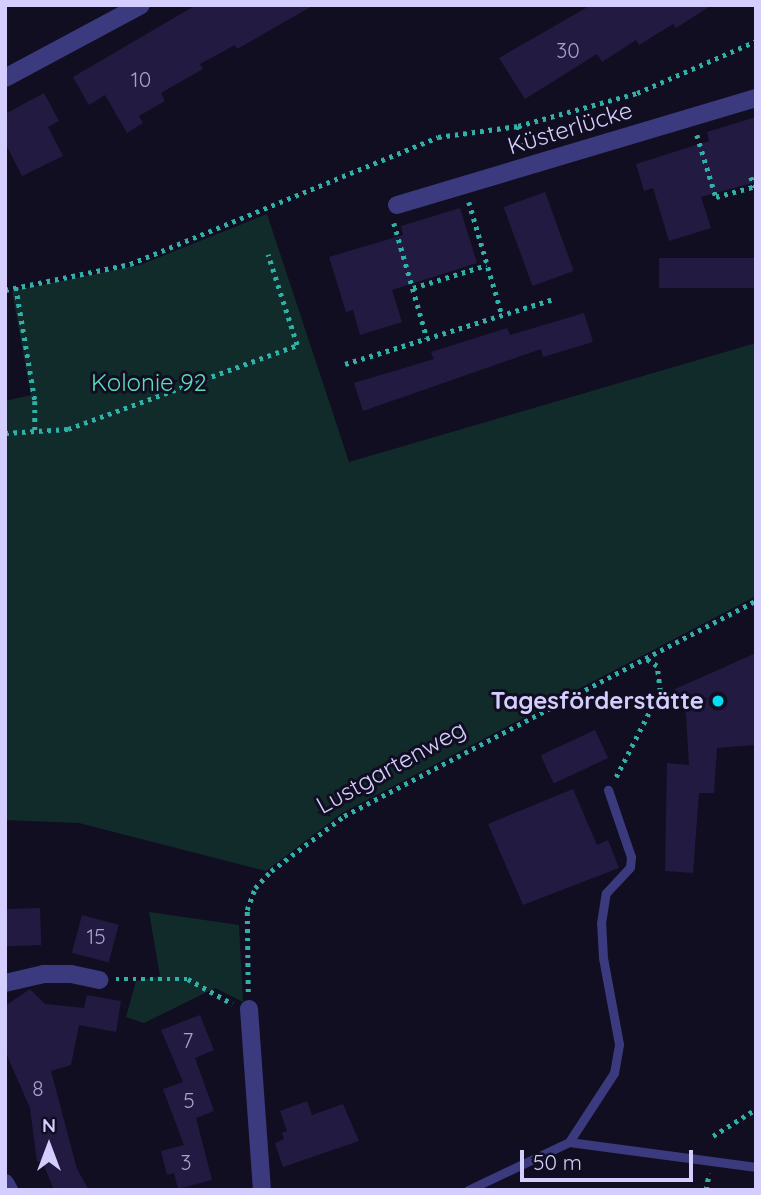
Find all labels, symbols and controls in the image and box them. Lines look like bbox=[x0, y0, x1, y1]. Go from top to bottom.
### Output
house number: 30 bbox=[556, 37, 580, 63]
house number: 10 bbox=[131, 66, 151, 92]
street label: Küsterlücke bbox=[504, 95, 636, 161]
park label: Kolonie 92 bbox=[91, 369, 207, 397]
place label: Tagesförderstätte bbox=[491, 687, 704, 715]
marker: Tagesförderstätte bbox=[710, 693, 726, 709]
street label: Lustgartenweg bbox=[311, 714, 471, 820]
house number: 15 bbox=[86, 923, 106, 949]
house number: 7 bbox=[183, 1027, 193, 1053]
house number: 8 bbox=[32, 1075, 44, 1101]
house number: 5 bbox=[183, 1087, 195, 1113]
north arrow bbox=[14, 1111, 84, 1181]
text: N bbox=[42, 1113, 56, 1137]
scale bar bbox=[523, 1136, 696, 1180]
house number: 3 bbox=[180, 1149, 192, 1175]
text: 50 m bbox=[533, 1149, 582, 1175]

